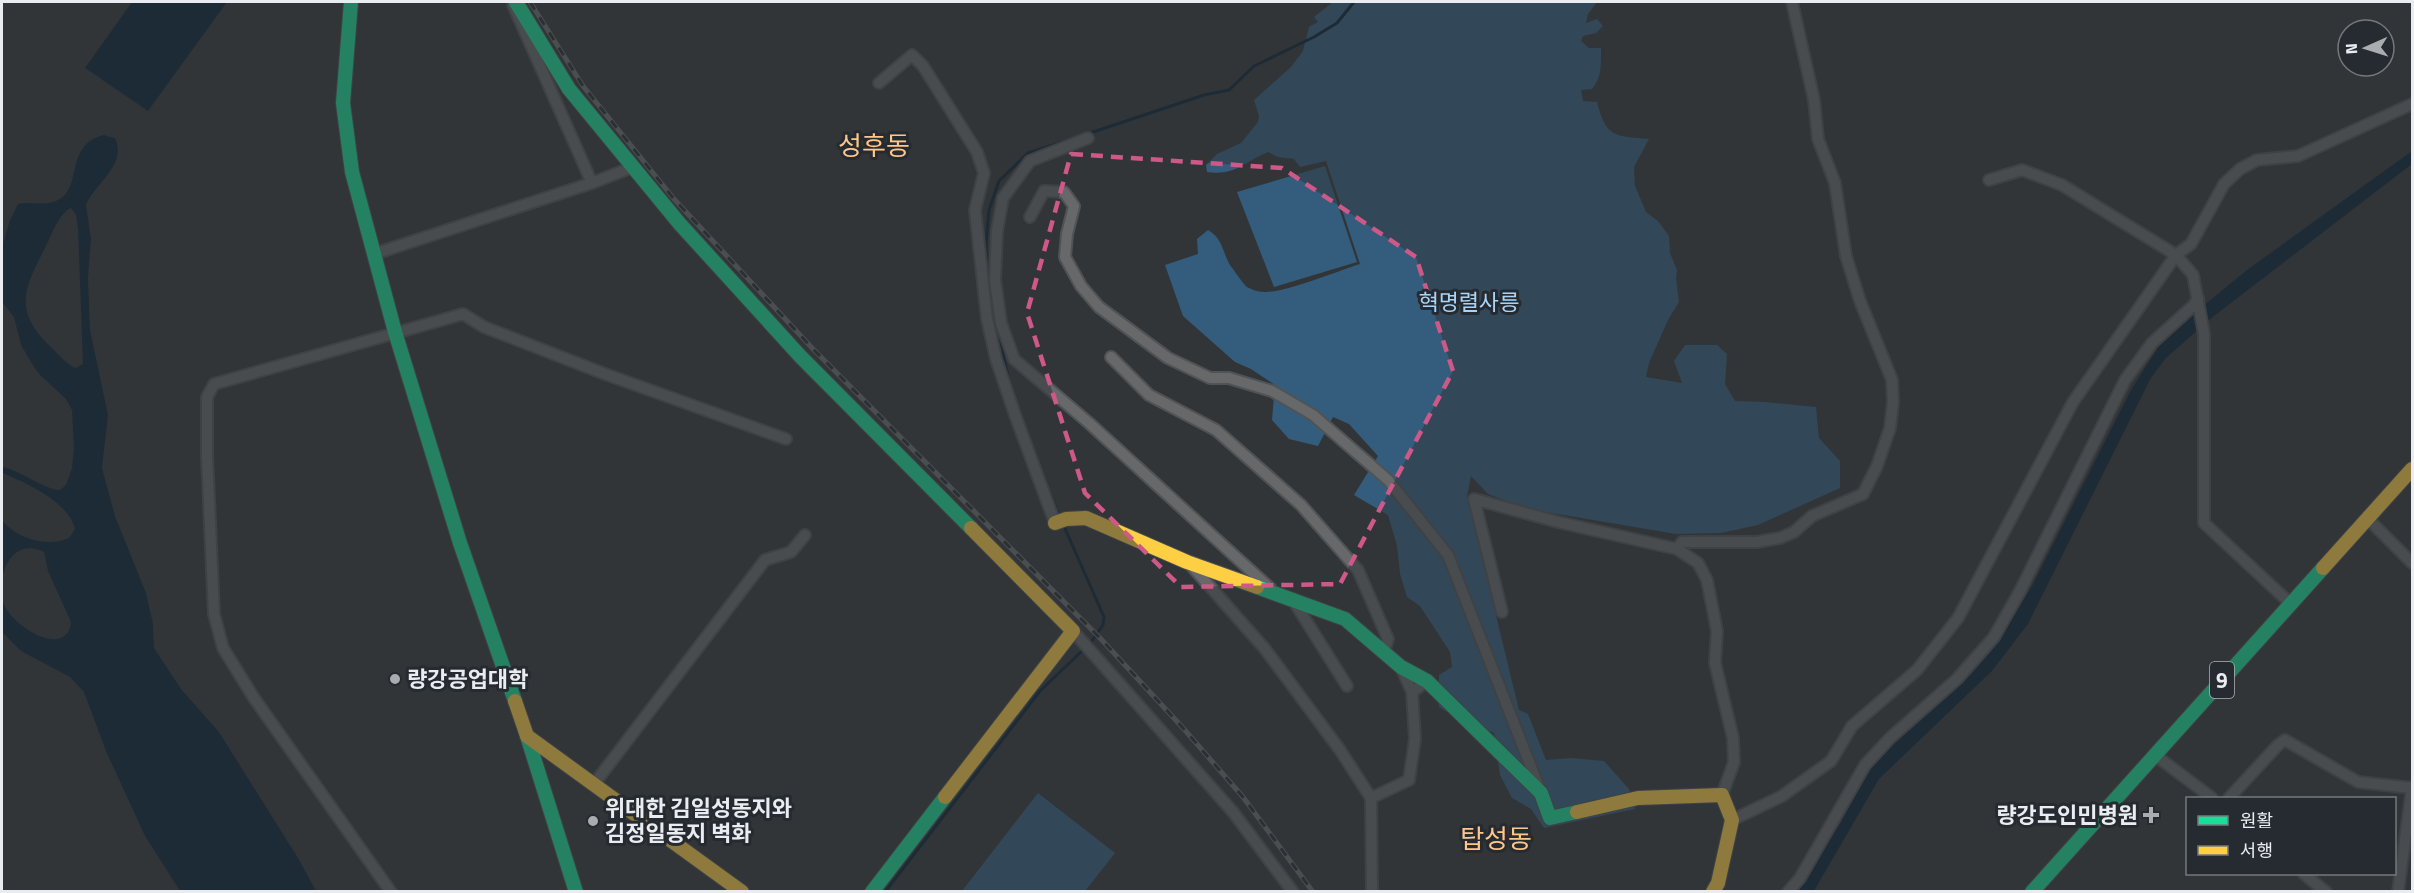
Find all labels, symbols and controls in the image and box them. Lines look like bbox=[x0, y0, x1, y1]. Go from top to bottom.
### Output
north arrow bbox=[2336, 18, 2396, 78]
text: N bbox=[2339, 43, 2363, 55]
district label: 성후동 bbox=[838, 126, 910, 165]
park label: 혁명렬사릉 bbox=[1418, 285, 1520, 319]
place label: 량강공업대학 bbox=[407, 662, 528, 696]
road number: 9 bbox=[2210, 662, 2234, 698]
marker: 량강공업대학 bbox=[388, 672, 402, 686]
place label: 위대한 김일성동지와 김정일동지 벽화 bbox=[605, 791, 792, 850]
legend bbox=[2186, 797, 2396, 875]
place label: 량강도인민병원 bbox=[1996, 798, 2138, 832]
marker: 량강도인민병원 bbox=[2142, 806, 2160, 824]
text: 원활 bbox=[2240, 807, 2273, 834]
marker: 위대한 김일성동지와 김정일동지 벽화 bbox=[586, 814, 600, 828]
district label: 탑성동 bbox=[1460, 819, 1532, 858]
text: 서행 bbox=[2240, 837, 2273, 864]

